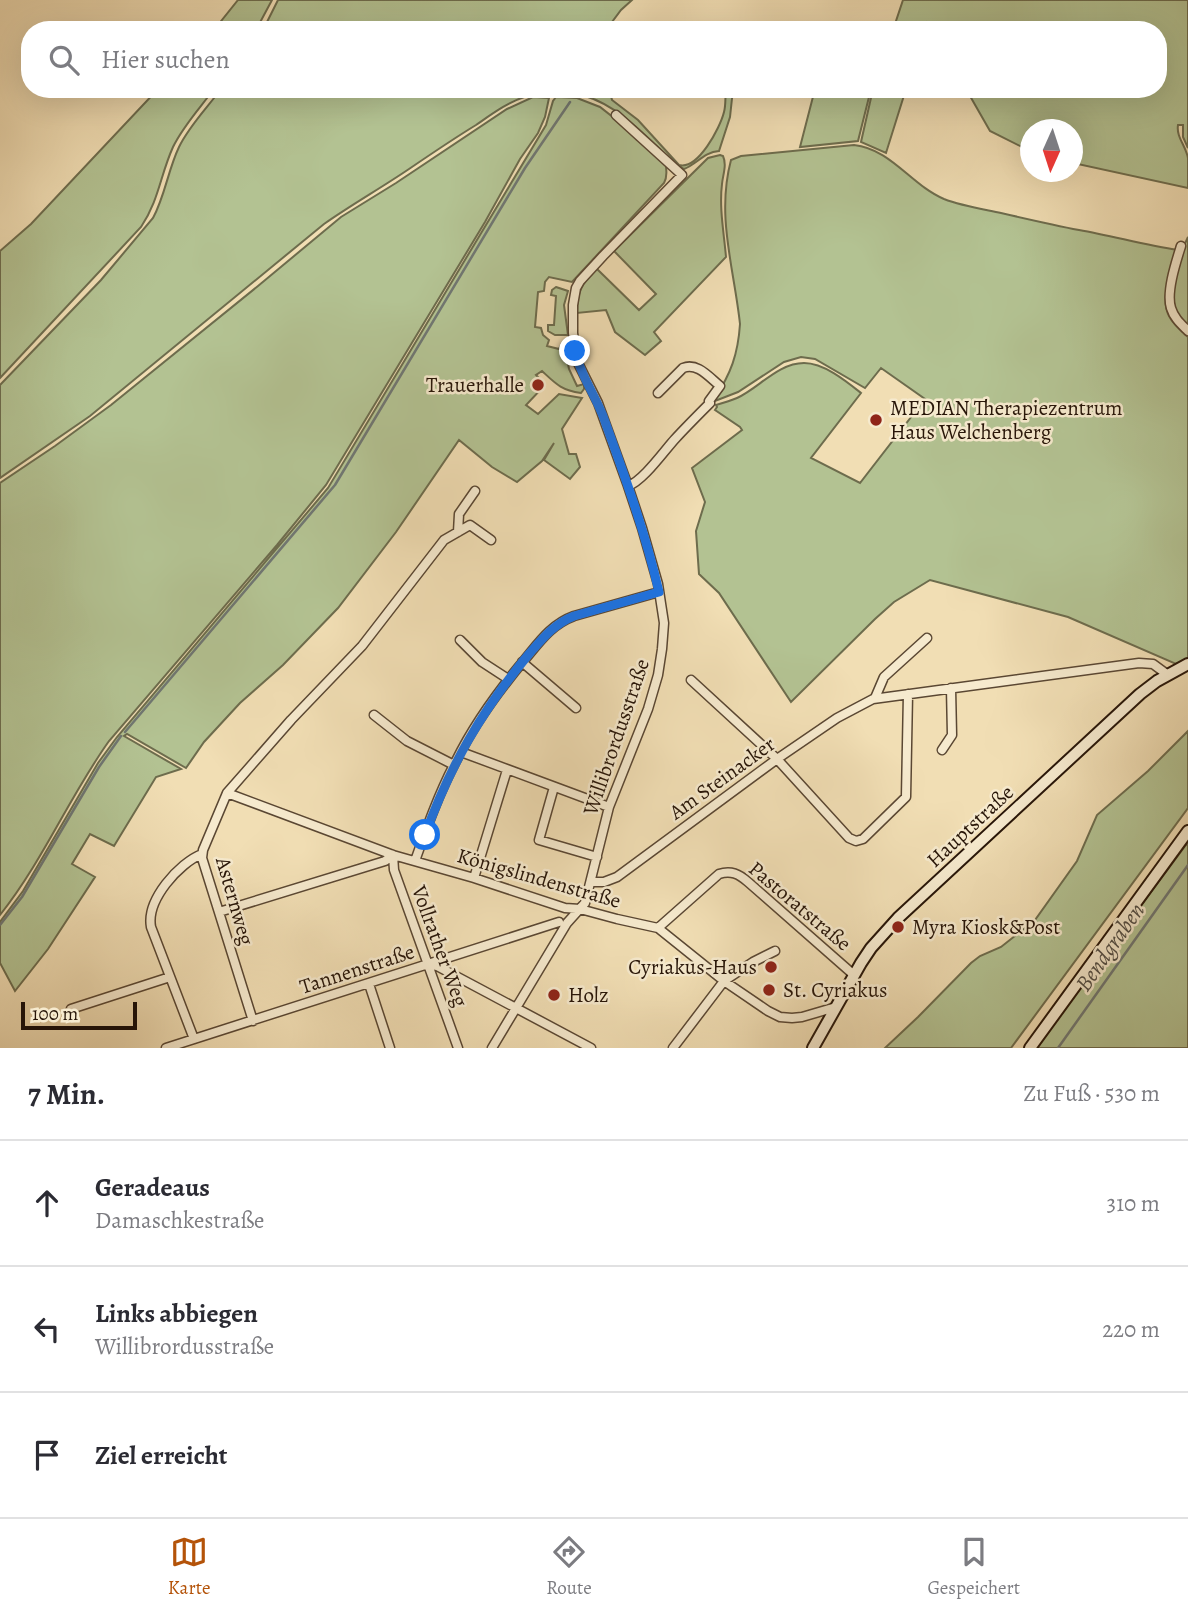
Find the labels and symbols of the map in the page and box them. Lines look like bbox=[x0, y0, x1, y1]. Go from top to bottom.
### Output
north arrow bbox=[1020, 119, 1083, 182]
route end bbox=[559, 335, 590, 366]
place label: Trauerhalle bbox=[426, 371, 524, 399]
marker: Trauerhalle bbox=[530, 377, 546, 393]
place label: MEDIAN Therapiezentrum Haus Welchenberg bbox=[890, 394, 1122, 446]
marker: MEDIAN Therapiezentrum Haus Welchenberg bbox=[868, 412, 884, 428]
street label: Willibrordusstraße bbox=[576, 655, 656, 820]
street label: Am Steinacker bbox=[663, 730, 781, 827]
street label: Hauptstraße bbox=[920, 778, 1020, 874]
route start bbox=[409, 819, 440, 850]
street label: Königslindenstraße bbox=[454, 841, 624, 915]
street label: Asternweg bbox=[209, 853, 261, 949]
street label: Pastoratstraße bbox=[743, 855, 857, 957]
street label: Vollrather Weg bbox=[405, 881, 475, 1011]
water label: Bendgraben bbox=[1068, 896, 1152, 998]
place label: Myra Kiosk&Post bbox=[912, 913, 1060, 941]
marker: Myra Kiosk&Post bbox=[890, 919, 906, 935]
street label: Tannenstraße bbox=[296, 937, 418, 1001]
place label: Cyriakus-Haus bbox=[628, 953, 757, 981]
marker: Cyriakus-Haus bbox=[763, 959, 779, 975]
place label: St. Cyriakus bbox=[783, 976, 888, 1004]
place label: Holz bbox=[568, 981, 609, 1009]
marker: St. Cyriakus bbox=[761, 982, 777, 998]
marker: Holz bbox=[546, 987, 562, 1003]
scale bar bbox=[21, 999, 136, 1031]

